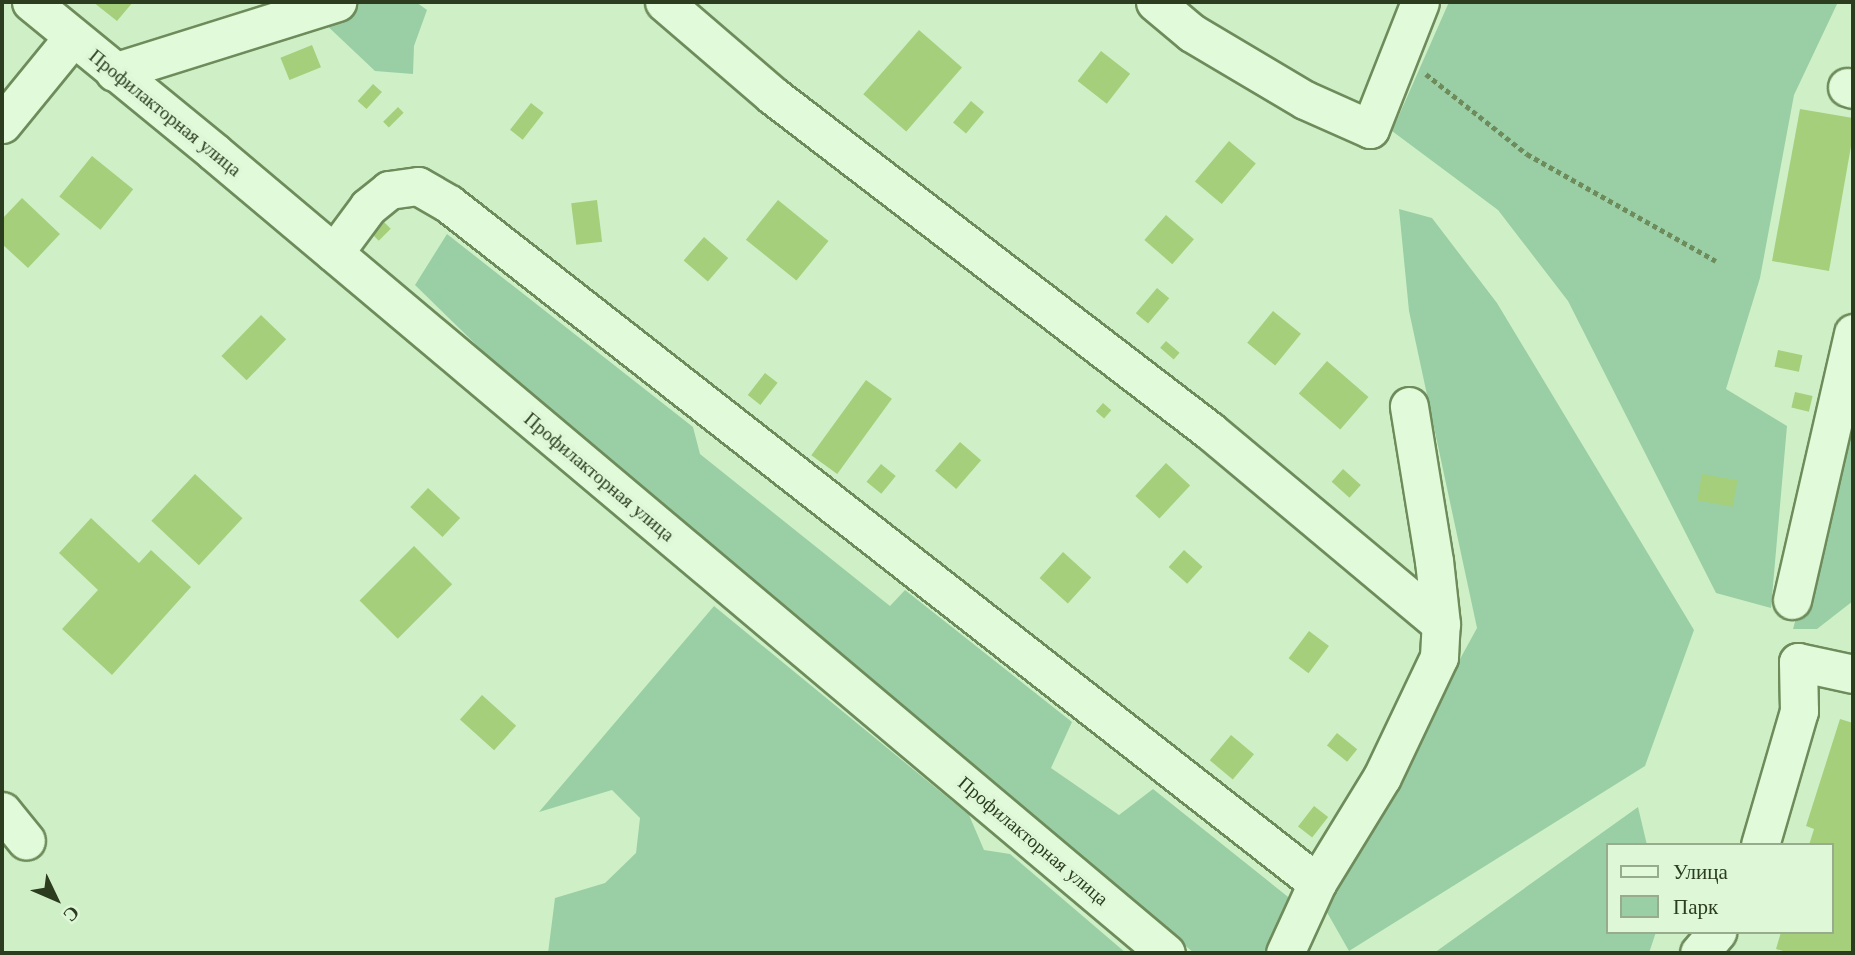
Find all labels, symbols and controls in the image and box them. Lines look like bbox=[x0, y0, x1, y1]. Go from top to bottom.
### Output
street label: Профилакторная улица bbox=[84, 45, 246, 181]
street label: Профилакторная улица bbox=[519, 408, 679, 546]
street label: Профилакторная улица bbox=[953, 772, 1113, 910]
legend bbox=[1606, 843, 1834, 934]
text: Улица bbox=[1673, 859, 1728, 885]
north arrow bbox=[21, 864, 91, 934]
text: Парк bbox=[1673, 894, 1718, 920]
text: С bbox=[58, 901, 85, 927]

